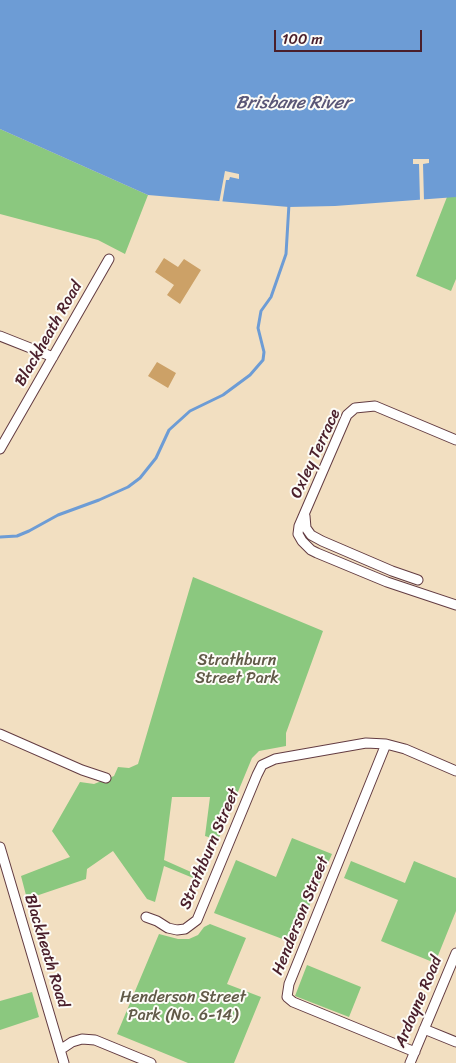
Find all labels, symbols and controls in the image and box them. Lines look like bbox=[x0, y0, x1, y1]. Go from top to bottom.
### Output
scale bar bbox=[276, 20, 424, 52]
text: 100 m bbox=[282, 26, 323, 52]
water label: Brisbane River bbox=[236, 92, 350, 114]
street label: Blackheath Road bbox=[11, 278, 87, 390]
street label: Oxley Terrace bbox=[287, 406, 345, 502]
park label: Strathburn Street Park bbox=[195, 651, 279, 689]
street label: Strathburn Street bbox=[176, 786, 244, 912]
street label: Henderson Street bbox=[269, 854, 333, 978]
street label: Blackheath Road bbox=[20, 892, 72, 1010]
street label: Ardoyne Road bbox=[391, 954, 447, 1050]
park label: Henderson Street Park (No. 6-14) bbox=[120, 988, 246, 1026]

